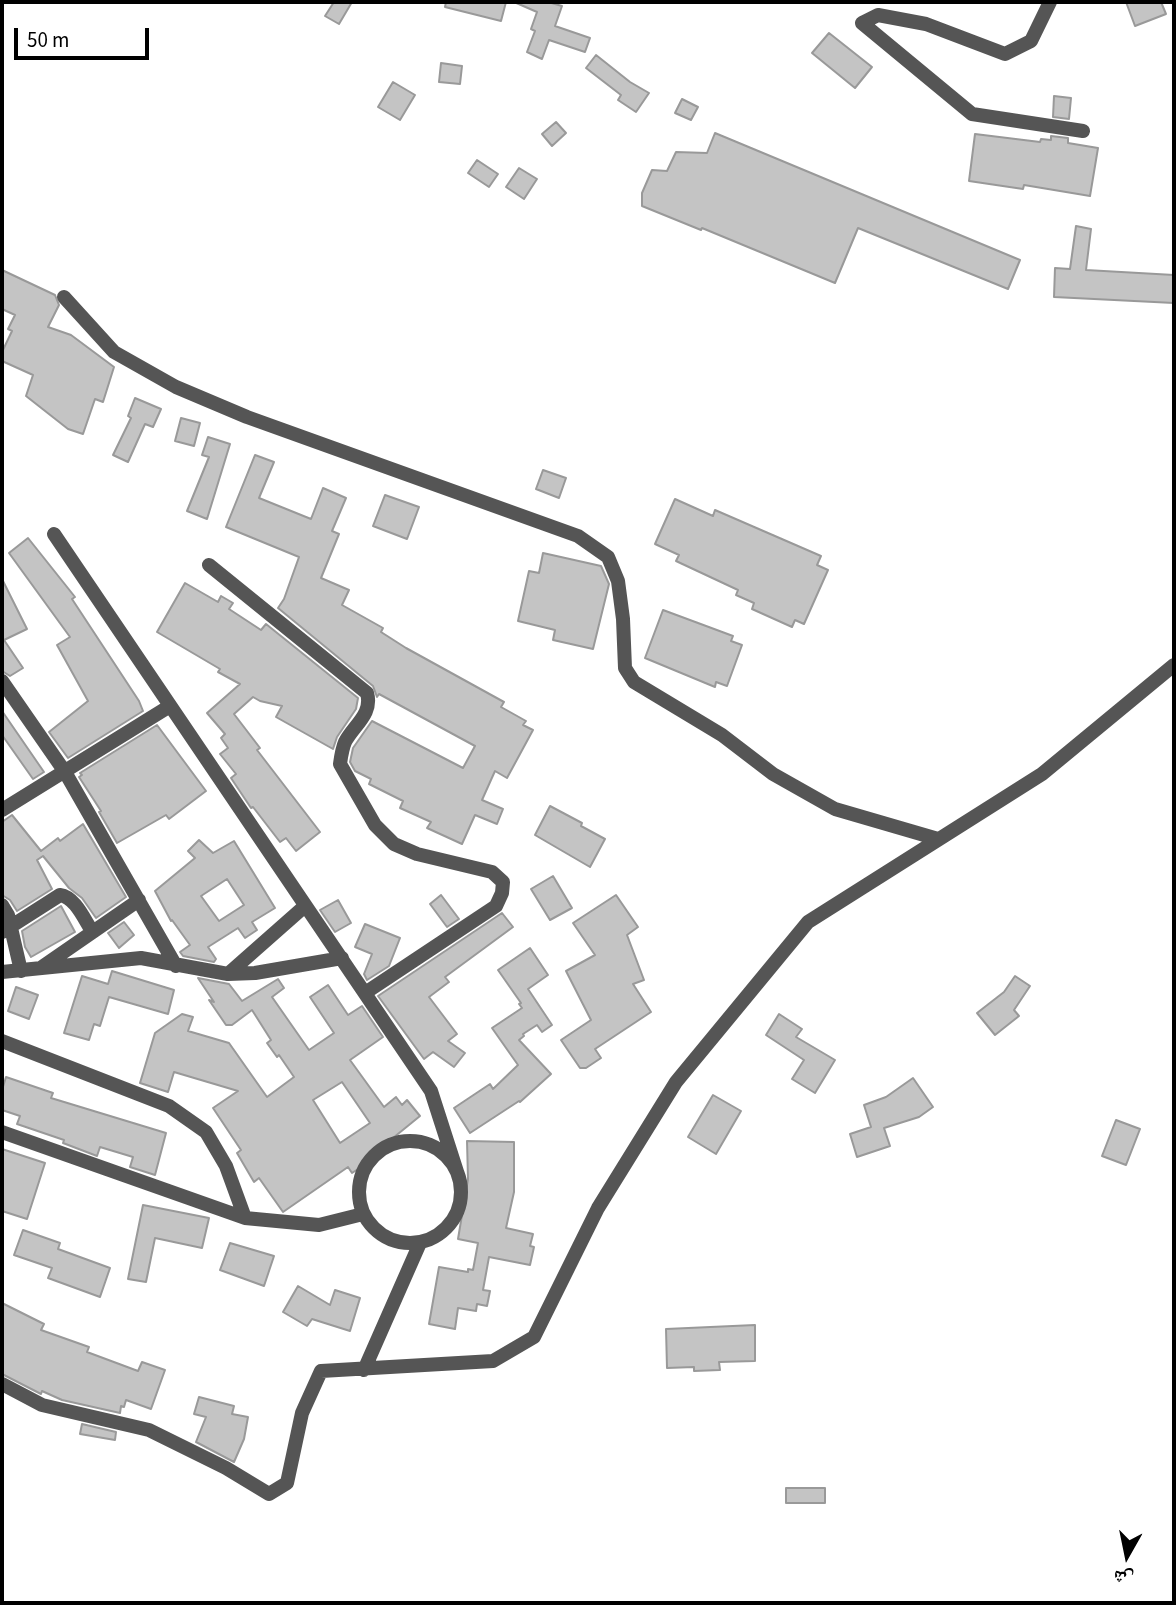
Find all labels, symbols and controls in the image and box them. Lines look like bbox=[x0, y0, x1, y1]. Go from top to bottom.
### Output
scale bar bbox=[18, 14, 152, 58]
text: 50 m bbox=[27, 25, 69, 55]
north arrow bbox=[1092, 1521, 1162, 1591]
text: ش bbox=[1112, 1562, 1136, 1592]

